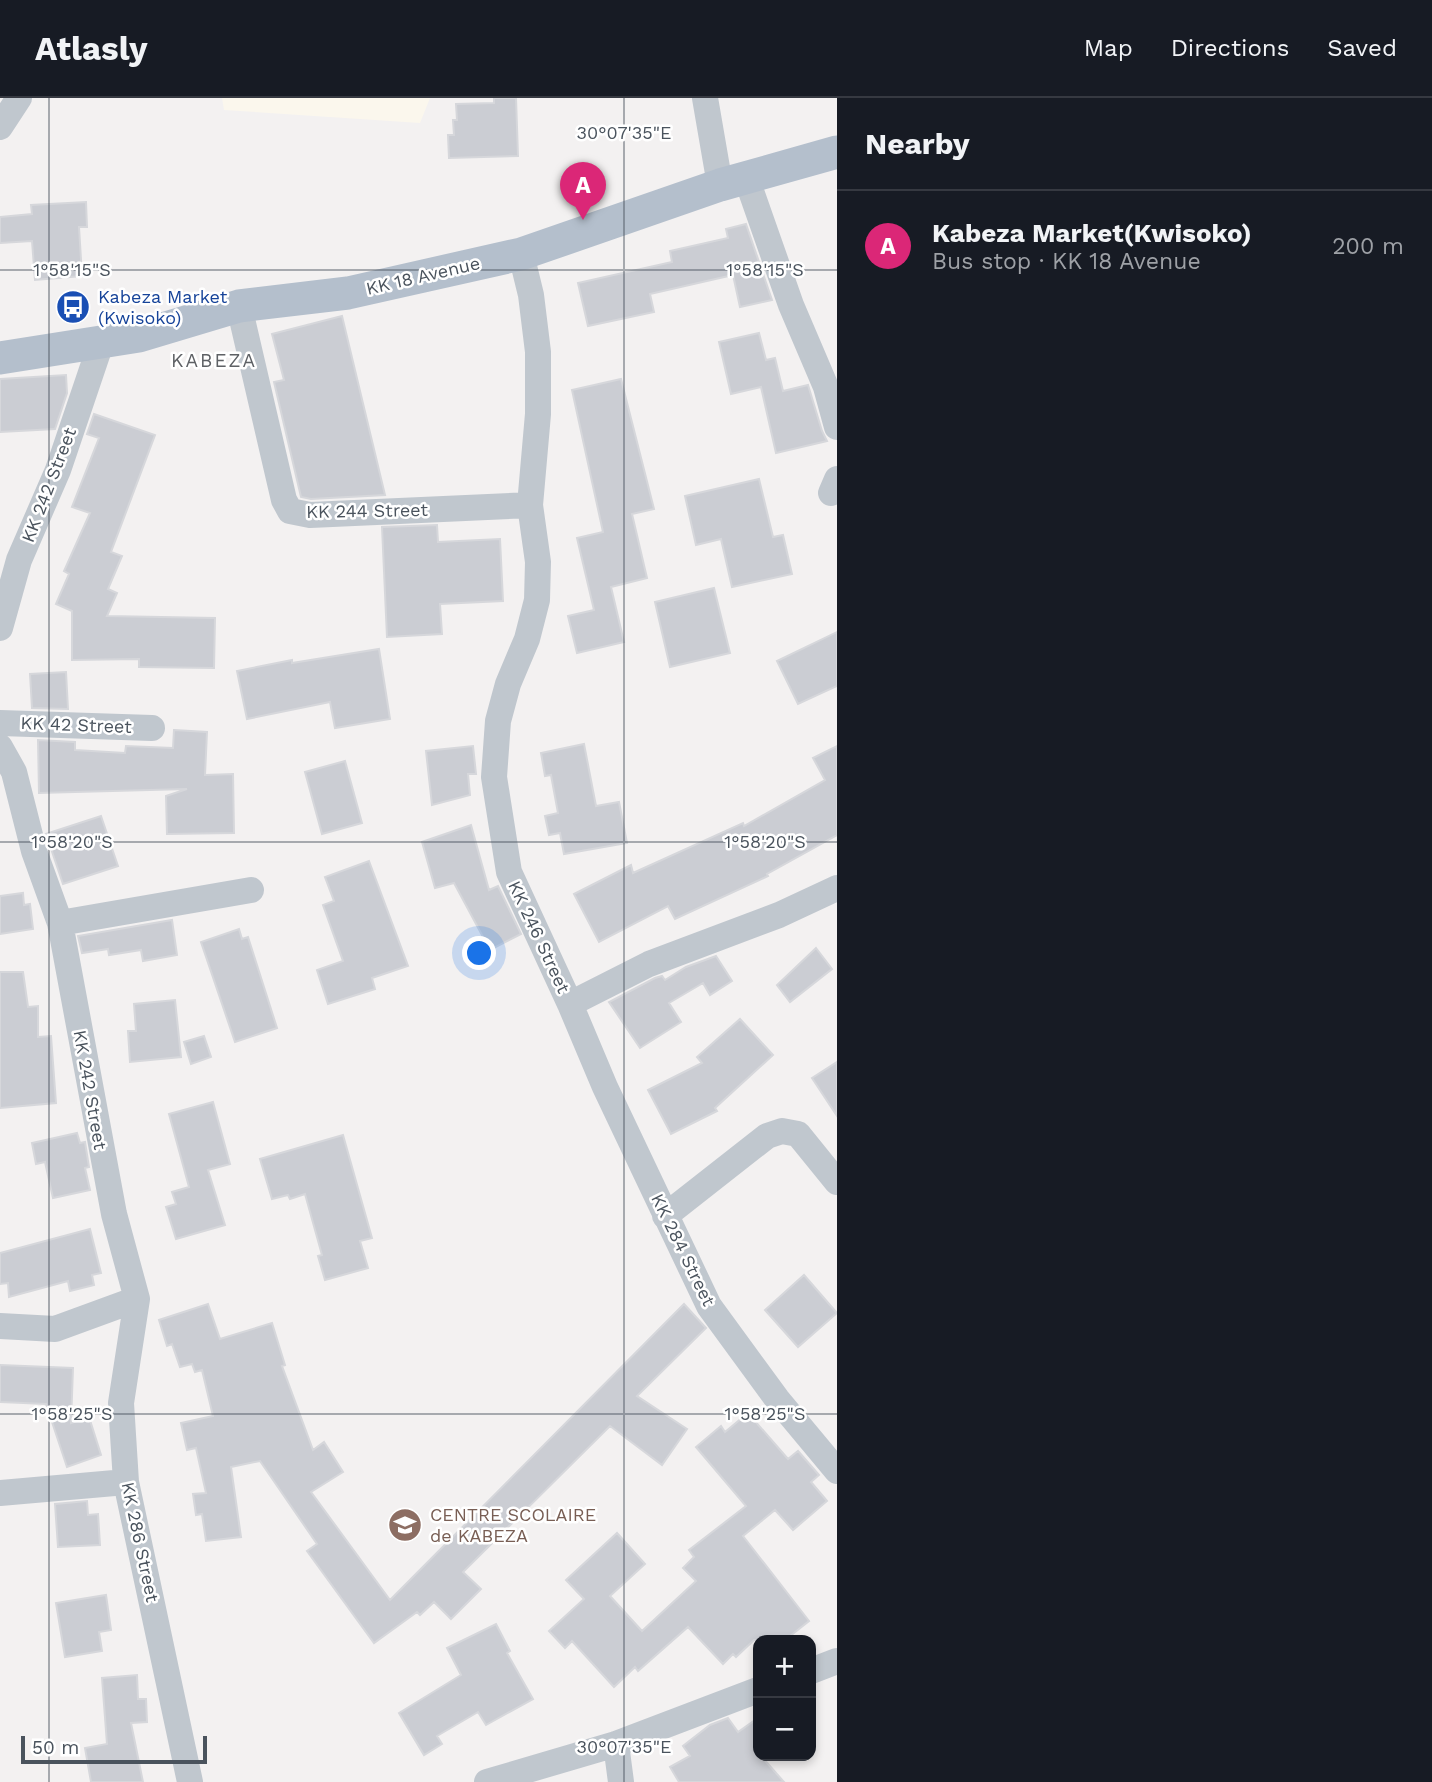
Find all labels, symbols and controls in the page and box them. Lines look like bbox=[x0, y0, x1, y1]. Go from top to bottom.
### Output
text: Atlasly bbox=[35, 29, 147, 68]
text: Map bbox=[1084, 34, 1133, 62]
text: Directions bbox=[1171, 34, 1289, 62]
text: Saved bbox=[1327, 34, 1397, 62]
text: 30°07'35"E bbox=[577, 122, 671, 143]
text: Nearby bbox=[865, 126, 970, 161]
pin: A bbox=[560, 162, 606, 220]
text: Kabeza Market(Kwisoko) bbox=[932, 218, 1252, 248]
text: A bbox=[880, 233, 896, 260]
text: 200 m bbox=[1332, 233, 1404, 260]
text: Bus stop · KK 18 Avenue bbox=[932, 248, 1201, 275]
street label: KK 18 Avenue bbox=[364, 252, 482, 299]
text: 1°58'15"S bbox=[33, 259, 111, 280]
text: 1°58'15"S bbox=[726, 259, 804, 280]
place label: Kabeza Market (Kwisoko) bbox=[98, 286, 228, 328]
bus stop icon: Kabeza Market (Kwisoko) bbox=[54, 288, 92, 326]
district label: KABEZA bbox=[171, 349, 257, 372]
street label: KK 242 Street bbox=[17, 424, 80, 545]
street label: KK 244 Street bbox=[306, 499, 429, 522]
street label: KK 42 Street bbox=[20, 712, 132, 737]
text: 1°58'20"S bbox=[31, 831, 113, 852]
text: 1°58'20"S bbox=[724, 831, 806, 852]
street label: KK 246 Street bbox=[504, 877, 575, 997]
your location bbox=[462, 936, 496, 970]
street label: KK 242 Street bbox=[70, 1028, 111, 1152]
street label: KK 284 Street bbox=[647, 1190, 720, 1310]
text: 1°58'25"S bbox=[32, 1403, 112, 1424]
text: 1°58'25"S bbox=[725, 1403, 805, 1424]
street label: KK 286 Street bbox=[117, 1480, 164, 1604]
place label: CENTRE SCOLAIRE de KABEZA bbox=[430, 1504, 596, 1546]
school or university icon: CENTRE SCOLAIRE de KABEZA bbox=[386, 1506, 424, 1544]
map controls bbox=[753, 1635, 816, 1761]
button: + bbox=[753, 1635, 816, 1698]
button: − bbox=[753, 1698, 816, 1761]
scale bar bbox=[21, 1733, 206, 1765]
text: 50 m bbox=[32, 1736, 79, 1759]
text: 30°07'35"E bbox=[577, 1736, 671, 1757]

